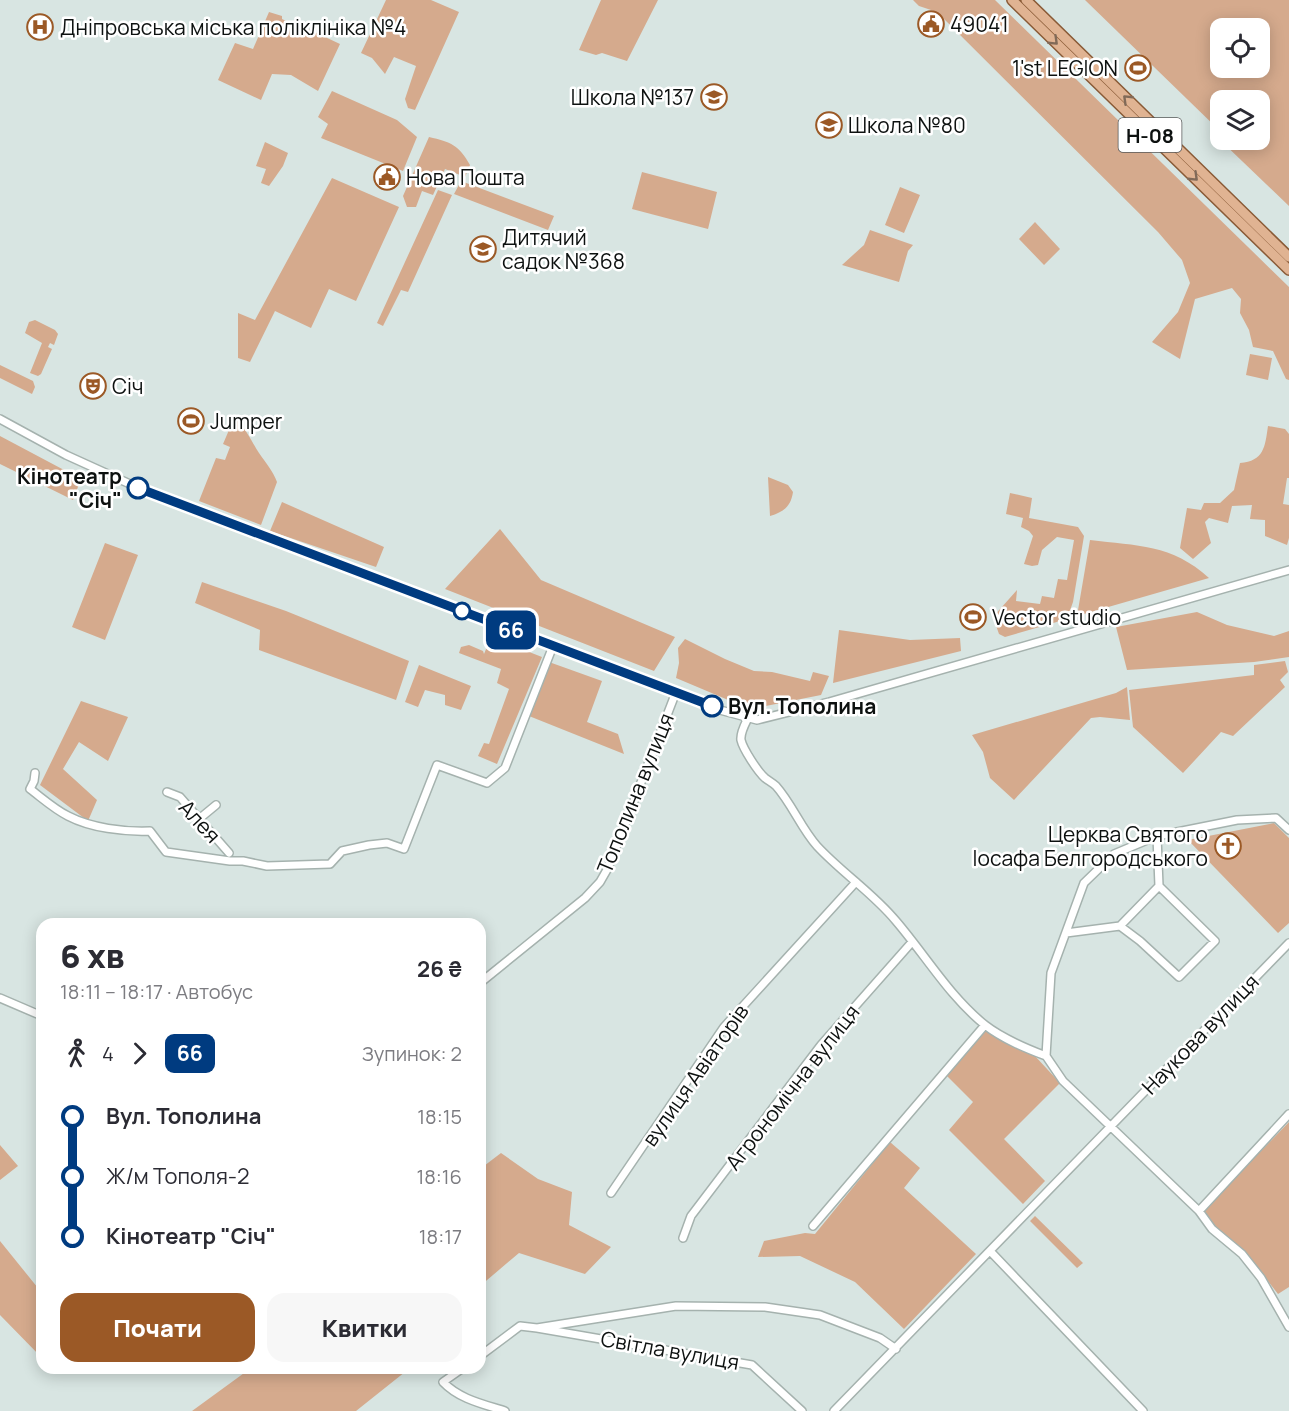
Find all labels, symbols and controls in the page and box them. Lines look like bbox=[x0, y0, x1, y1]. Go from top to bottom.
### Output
public building icon: 49041 bbox=[916, 9, 946, 39]
place label: 49041 bbox=[950, 10, 1009, 38]
hospital icon: Дніпровська міська поліклініка №4 bbox=[25, 12, 55, 42]
place label: Дніпровська міська поліклініка №4 bbox=[60, 13, 406, 41]
map controls bbox=[1210, 18, 1270, 150]
button: locate bbox=[1210, 18, 1270, 78]
one-way arrow bbox=[1048, 34, 1058, 45]
sports icon: 1'st LEGION bbox=[1123, 53, 1153, 83]
place label: 1'st LEGION bbox=[1012, 54, 1118, 82]
school or university icon: Школа №137 bbox=[699, 82, 729, 112]
place label: Школа №137 bbox=[571, 83, 694, 111]
button: layers bbox=[1210, 90, 1270, 150]
one-way arrow bbox=[1123, 95, 1134, 106]
school or university icon: Школа №80 bbox=[814, 110, 844, 140]
place label: Школа №80 bbox=[848, 111, 966, 139]
road number: Н-08 bbox=[1118, 118, 1182, 152]
public building icon: Нова Пошта bbox=[372, 162, 402, 192]
place label: Нова Пошта bbox=[406, 163, 525, 191]
one-way arrow bbox=[1187, 170, 1197, 181]
place label: Дитячий садок №368 bbox=[502, 223, 625, 275]
school or university icon: Дитячий садок №368 bbox=[468, 234, 498, 264]
theatre icon: Січ bbox=[78, 371, 108, 401]
place label: Січ bbox=[112, 372, 143, 400]
sports icon: Jumper bbox=[176, 406, 206, 436]
place label: Jumper bbox=[210, 407, 283, 435]
place label: Кінотеатр "Січ" bbox=[17, 462, 122, 514]
marker: Кінотеатр "Січ" bbox=[127, 477, 149, 499]
unlabelled marker bbox=[453, 602, 471, 620]
sports icon: Vector studio bbox=[958, 602, 988, 632]
place label: Vector studio bbox=[992, 603, 1121, 631]
line badge: 66 bbox=[484, 610, 538, 650]
text: 66 bbox=[498, 616, 524, 644]
place label: Вул. Тополина bbox=[728, 692, 876, 720]
marker: Вул. Тополина bbox=[701, 695, 723, 717]
street label: Тополина вулиця bbox=[590, 709, 680, 877]
street label: Алея bbox=[173, 794, 227, 848]
place label: Церква Святого Іосафа Белгородського bbox=[973, 820, 1208, 872]
church icon: Церква Святого Іосафа Белгородського bbox=[1213, 831, 1243, 861]
text: 6 хв bbox=[60, 933, 124, 978]
text: 26 ₴ bbox=[417, 954, 462, 984]
street label: Наукова вулиця bbox=[1135, 968, 1265, 1100]
text: 18:11 – 18:17 · Автобус bbox=[60, 978, 253, 1005]
street label: вулиця Авіаторів bbox=[636, 998, 754, 1152]
street label: Агрономічна вулиця bbox=[719, 999, 865, 1175]
icon: walk bbox=[60, 1037, 93, 1070]
icon: forward bbox=[123, 1037, 156, 1070]
text: 66 bbox=[177, 1039, 203, 1067]
text: 4 bbox=[102, 1040, 114, 1067]
text: Зупинок: 2 bbox=[362, 1040, 462, 1067]
text: Вул. Тополина bbox=[106, 1101, 261, 1131]
text: 18:15 bbox=[417, 1103, 462, 1130]
text: Ж/м Тополя-2 bbox=[106, 1161, 250, 1191]
text: 18:16 bbox=[416, 1163, 462, 1190]
text: Кінотеатр "Січ" bbox=[106, 1221, 276, 1251]
text: 18:17 bbox=[419, 1223, 462, 1250]
button: Почати bbox=[60, 1293, 255, 1362]
button: Квитки bbox=[267, 1293, 462, 1362]
street label: Світла вулиця bbox=[599, 1324, 741, 1376]

